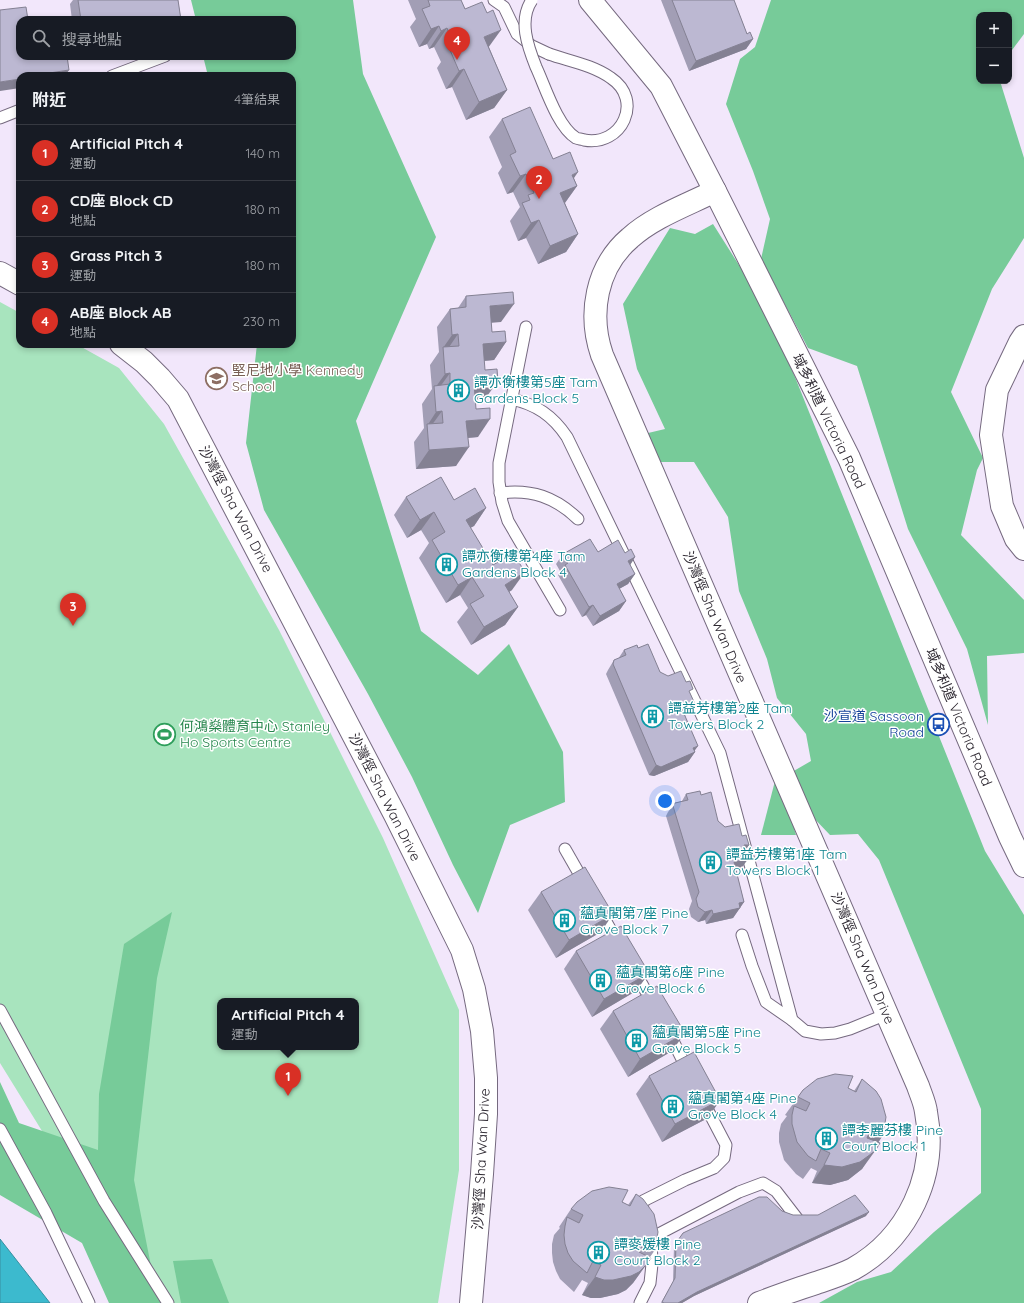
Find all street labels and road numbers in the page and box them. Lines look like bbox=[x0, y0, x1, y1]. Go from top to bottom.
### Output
street label: 域多利道 Victoria Road bbox=[788, 351, 870, 491]
street label: 沙灣徑 Sha Wan Drive bbox=[195, 442, 277, 576]
street label: 沙灣徑 Sha Wan Drive bbox=[679, 548, 751, 686]
street label: 域多利道 Victoria Road bbox=[922, 645, 996, 789]
street label: 沙灣徑 Sha Wan Drive bbox=[345, 730, 425, 864]
street label: 沙灣徑 Sha Wan Drive bbox=[827, 889, 899, 1027]
street label: 沙灣徑 Sha Wan Drive bbox=[468, 1088, 494, 1230]

